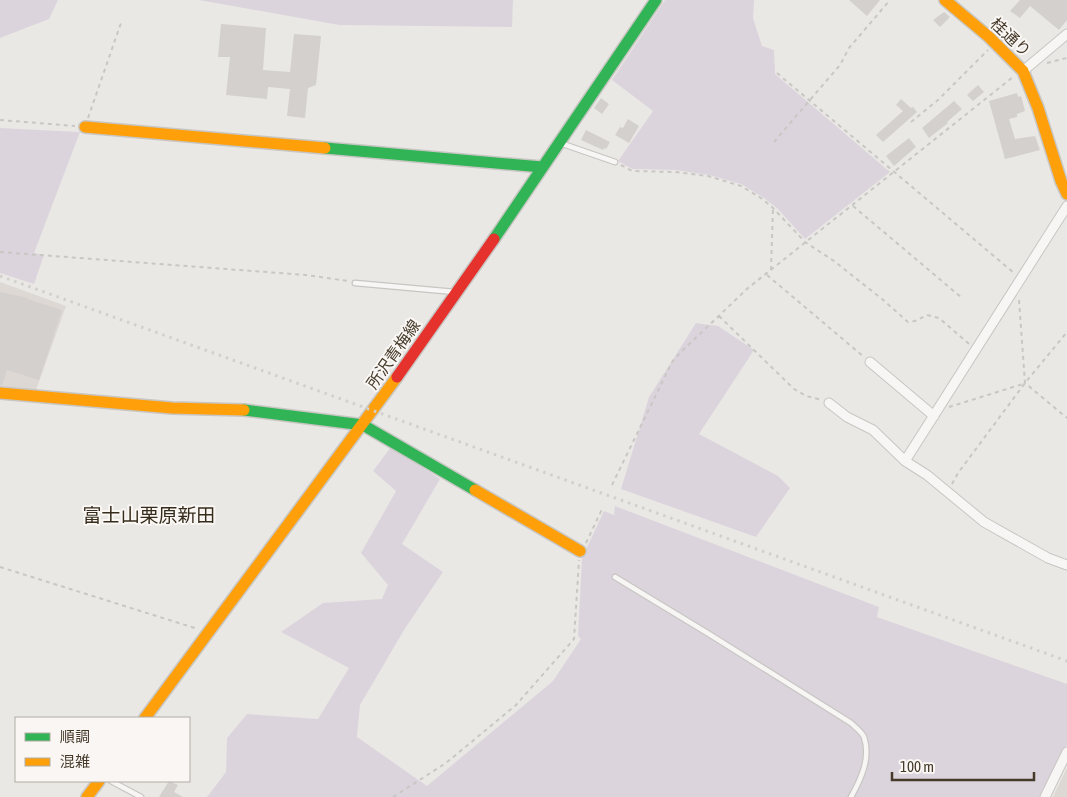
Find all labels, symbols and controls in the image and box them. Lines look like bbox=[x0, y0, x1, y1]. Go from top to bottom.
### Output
street label: 桂通り bbox=[987, 14, 1035, 60]
street label: 所沢青梅線 bbox=[363, 316, 423, 392]
district label: 富士山栗原新田 bbox=[82, 504, 216, 526]
legend bbox=[15, 717, 190, 782]
text: 順調 bbox=[60, 728, 90, 745]
scale bar bbox=[892, 750, 1034, 782]
text: 混雑 bbox=[60, 753, 90, 770]
text: 100 m bbox=[900, 758, 934, 775]

